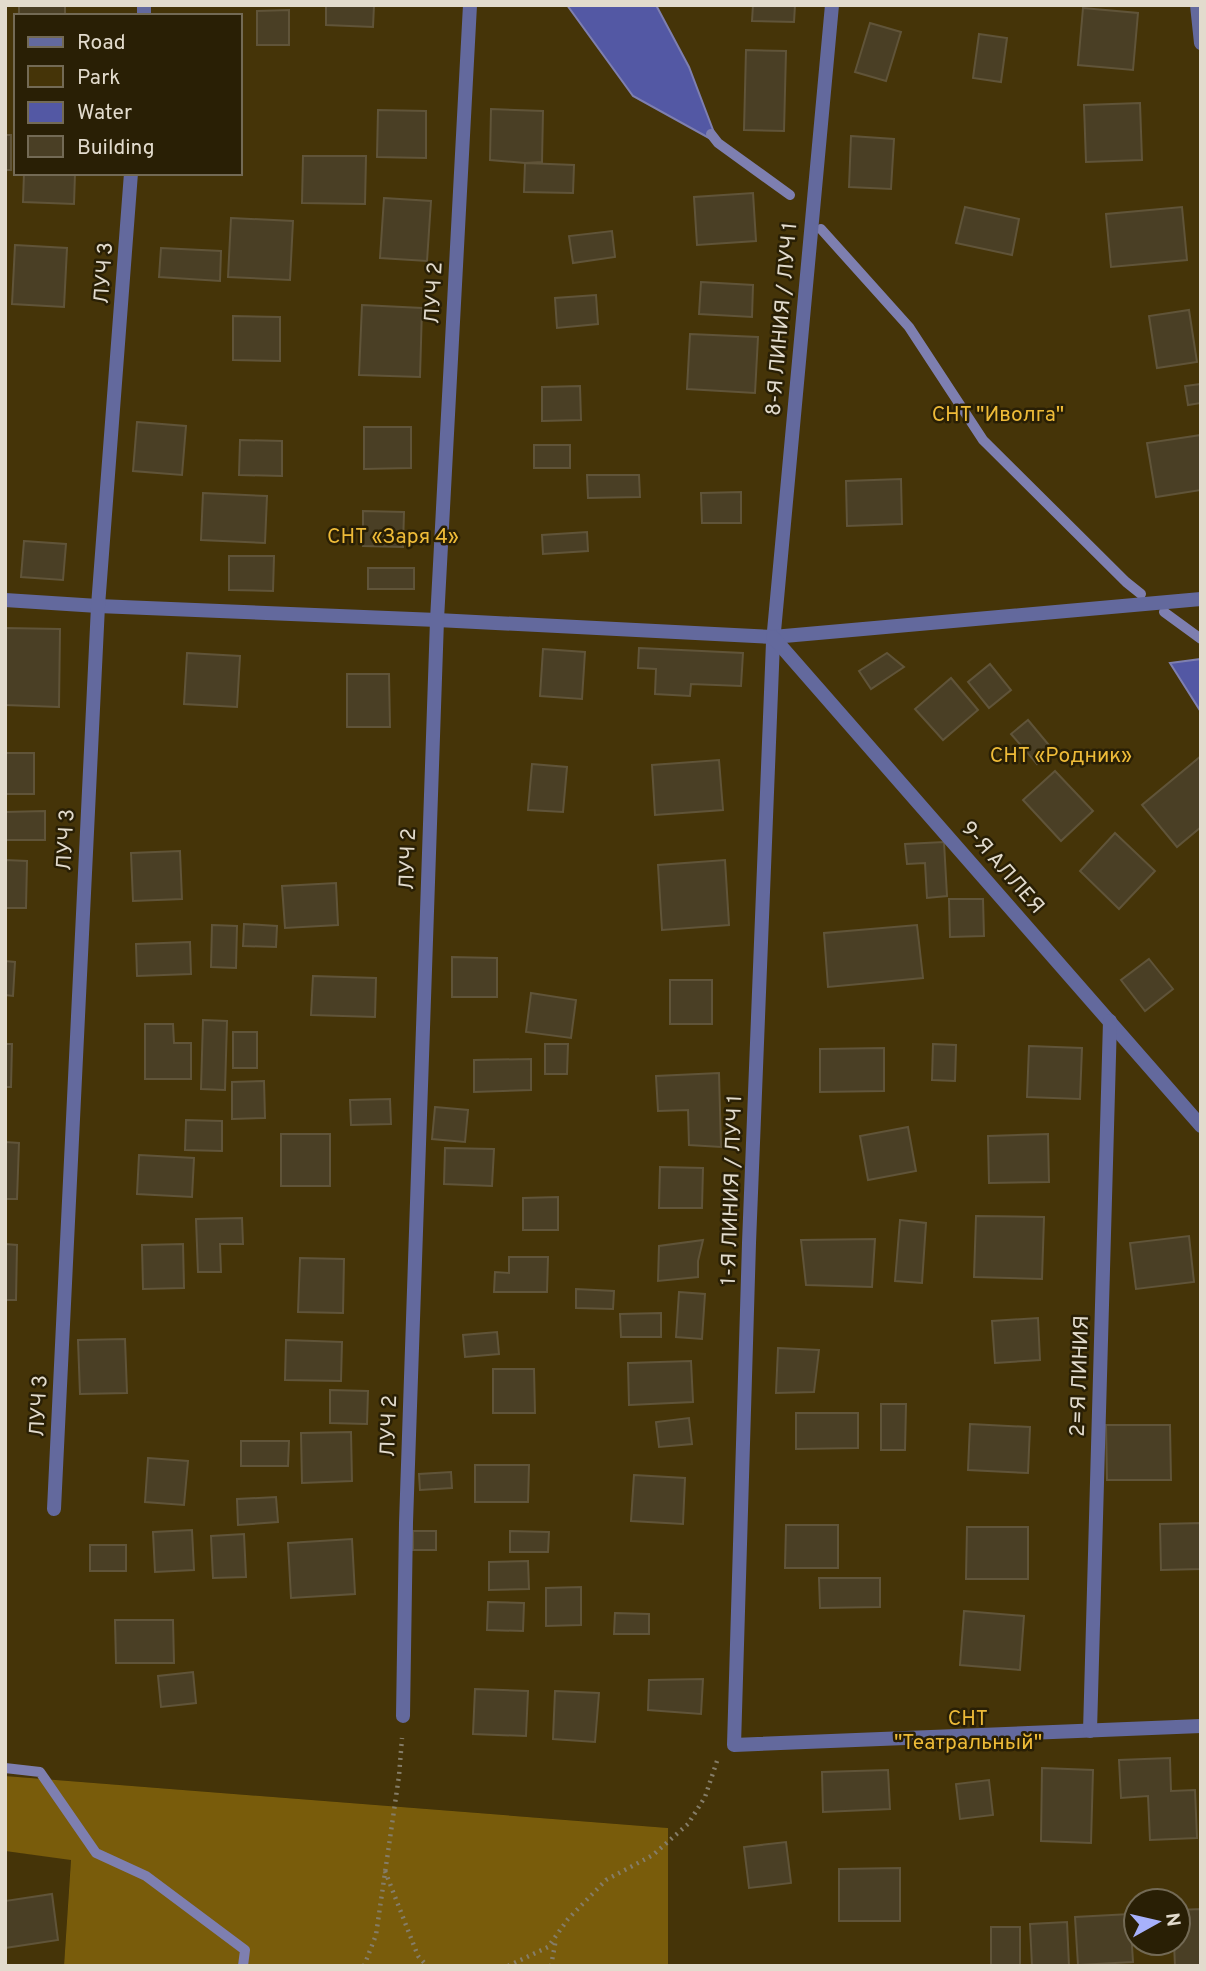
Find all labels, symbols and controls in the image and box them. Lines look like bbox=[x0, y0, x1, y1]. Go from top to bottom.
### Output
legend bbox=[14, 14, 242, 175]
text: Road bbox=[77, 30, 126, 57]
text: Park bbox=[77, 65, 120, 92]
text: Water bbox=[77, 100, 132, 127]
text: Building bbox=[77, 135, 155, 162]
street label: 8-Я ЛИНИЯ / ЛУЧ 1 bbox=[761, 221, 804, 417]
street label: ЛУЧ 3 bbox=[89, 241, 120, 305]
street label: ЛУЧ 2 bbox=[419, 261, 450, 325]
park label: СНТ "Иволга" bbox=[932, 402, 1064, 429]
park label: СНТ «Заря 4» bbox=[327, 524, 459, 551]
park label: СНТ «Родник» bbox=[990, 743, 1132, 770]
street label: ЛУЧ 3 bbox=[51, 808, 82, 872]
street label: 9-Я АЛЛЕЯ bbox=[954, 816, 1050, 920]
street label: ЛУЧ 2 bbox=[394, 827, 423, 891]
street label: 1-Я ЛИНИЯ / ЛУЧ 1 bbox=[716, 1095, 749, 1285]
street label: 2=Я ЛИНИЯ bbox=[1065, 1315, 1096, 1437]
street label: ЛУЧ 3 bbox=[24, 1374, 55, 1438]
street label: ЛУЧ 2 bbox=[375, 1394, 404, 1458]
park label: СНТ "Театральный" bbox=[894, 1706, 1042, 1757]
north arrow bbox=[1122, 1887, 1192, 1957]
text: N bbox=[1159, 1911, 1185, 1928]

